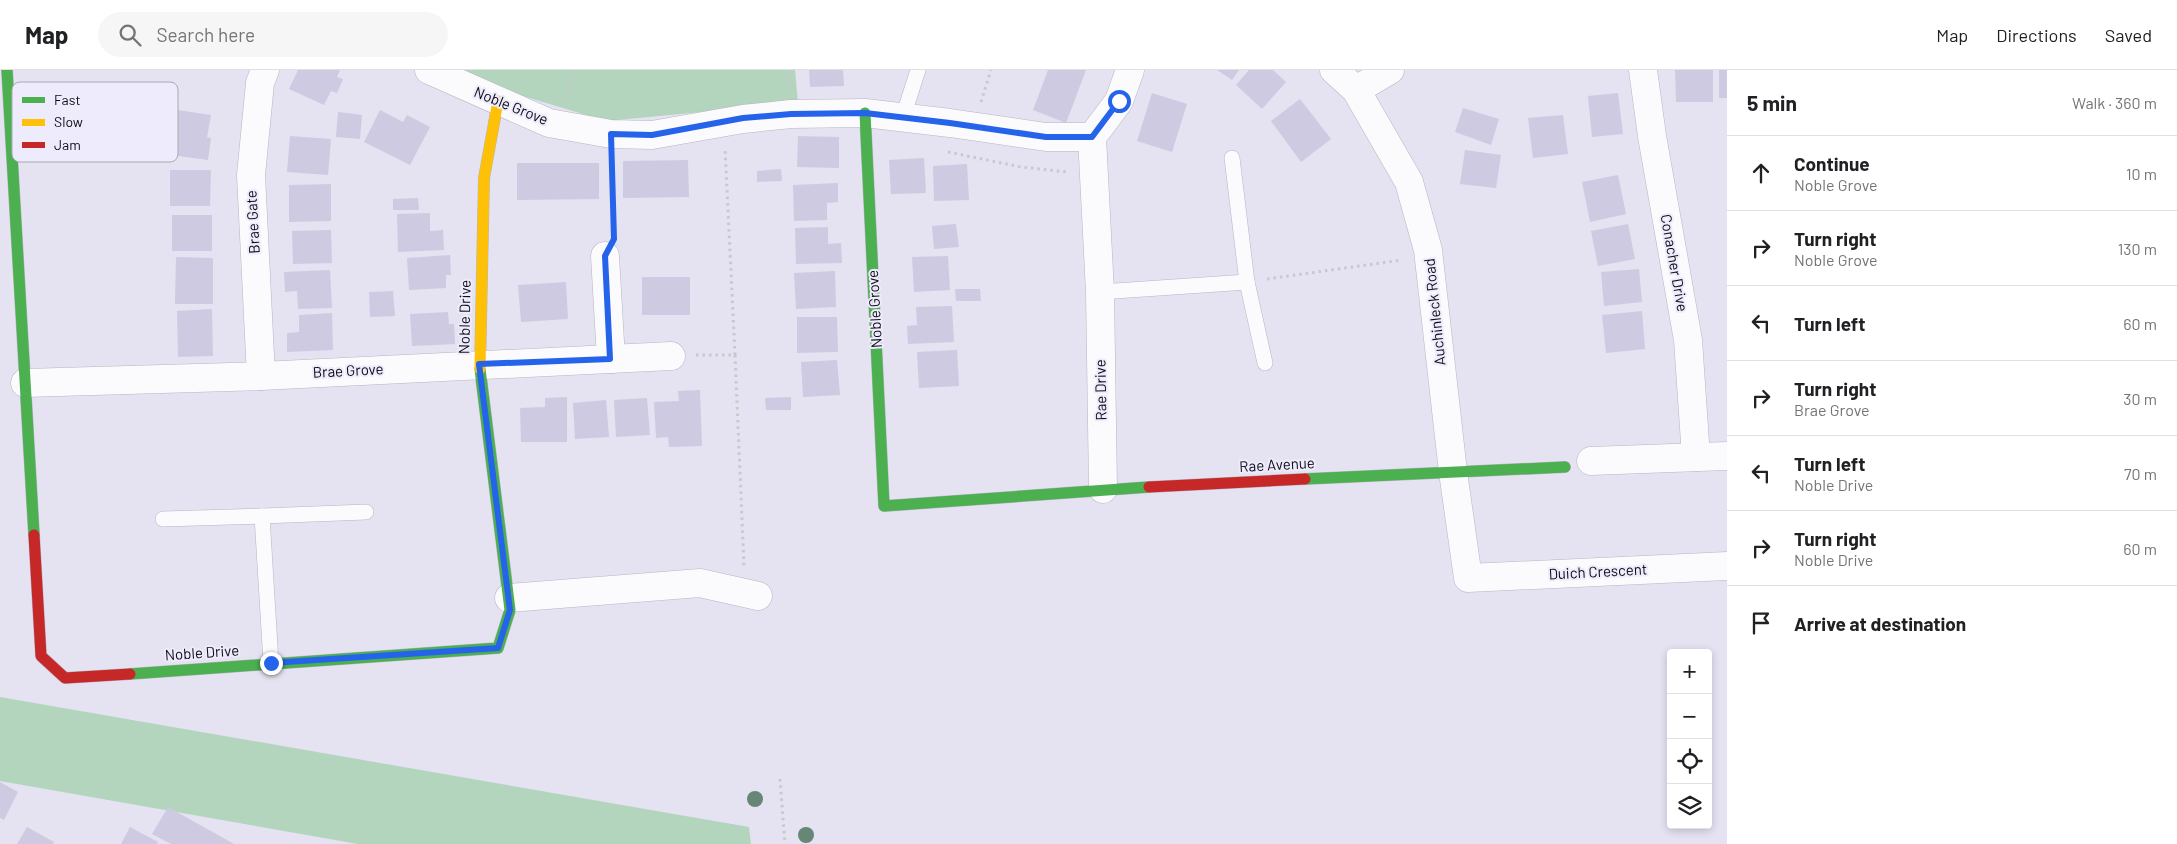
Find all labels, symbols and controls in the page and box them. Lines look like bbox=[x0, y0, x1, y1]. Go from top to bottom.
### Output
search box bbox=[98, 12, 448, 57]
text: Map bbox=[25, 20, 68, 49]
icon: search bbox=[116, 21, 144, 49]
text: Search here bbox=[156, 23, 255, 46]
text: Map bbox=[1936, 24, 1968, 46]
text: Directions bbox=[1996, 24, 2077, 46]
text: Saved bbox=[2105, 24, 2152, 46]
legend bbox=[12, 82, 178, 162]
street label: Noble Grove bbox=[472, 82, 551, 128]
route start bbox=[1108, 90, 1131, 113]
text: 5 min bbox=[1747, 90, 1797, 115]
text: Fast bbox=[54, 91, 80, 108]
text: Walk · 360 m bbox=[2072, 93, 2157, 112]
text: Slow bbox=[54, 113, 83, 130]
text: Jam bbox=[54, 136, 81, 153]
text: Continue bbox=[1794, 152, 1870, 175]
icon: ahead bbox=[1747, 159, 1775, 187]
text: 10 m bbox=[2126, 164, 2157, 183]
text: Noble Grove bbox=[1794, 175, 1878, 194]
street label: Brae Gate bbox=[241, 190, 263, 254]
street label: Conacher Drive bbox=[1658, 213, 1692, 313]
text: Turn right bbox=[1794, 227, 1876, 250]
icon: right bbox=[1747, 234, 1775, 262]
text: 130 m bbox=[2118, 239, 2157, 258]
text: Noble Grove bbox=[1794, 250, 1878, 269]
street label: Auchinleck Road bbox=[1419, 258, 1449, 367]
street label: Noble Grove bbox=[863, 269, 885, 349]
street label: Noble Drive bbox=[454, 280, 474, 354]
icon: left bbox=[1747, 309, 1775, 337]
text: Turn left bbox=[1794, 312, 1865, 335]
text: 60 m bbox=[2123, 314, 2157, 333]
street label: Brae Grove bbox=[312, 359, 384, 381]
street label: Rae Drive bbox=[1090, 359, 1110, 421]
text: Turn right bbox=[1794, 377, 1876, 400]
icon: right bbox=[1747, 384, 1775, 412]
text: 30 m bbox=[2123, 389, 2157, 408]
text: Brae Grove bbox=[1794, 400, 1870, 419]
text: Turn left bbox=[1794, 452, 1865, 475]
street label: Rae Avenue bbox=[1239, 453, 1315, 475]
icon: left bbox=[1747, 459, 1775, 487]
text: 70 m bbox=[2124, 464, 2157, 483]
text: Noble Drive bbox=[1794, 475, 1873, 494]
text: Turn right bbox=[1794, 527, 1876, 550]
icon: right bbox=[1747, 534, 1775, 562]
text: 60 m bbox=[2123, 539, 2157, 558]
text: Noble Drive bbox=[1794, 550, 1873, 569]
street label: Duich Crescent bbox=[1548, 559, 1648, 583]
icon: arrive bbox=[1747, 609, 1775, 637]
text: Arrive at destination bbox=[1794, 612, 1966, 635]
street label: Noble Drive bbox=[164, 640, 240, 664]
map controls bbox=[1667, 649, 1712, 829]
button: + bbox=[1667, 649, 1712, 694]
route end bbox=[260, 652, 283, 675]
button: − bbox=[1667, 694, 1712, 739]
button: locate bbox=[1667, 739, 1712, 784]
button: layers bbox=[1667, 784, 1712, 829]

